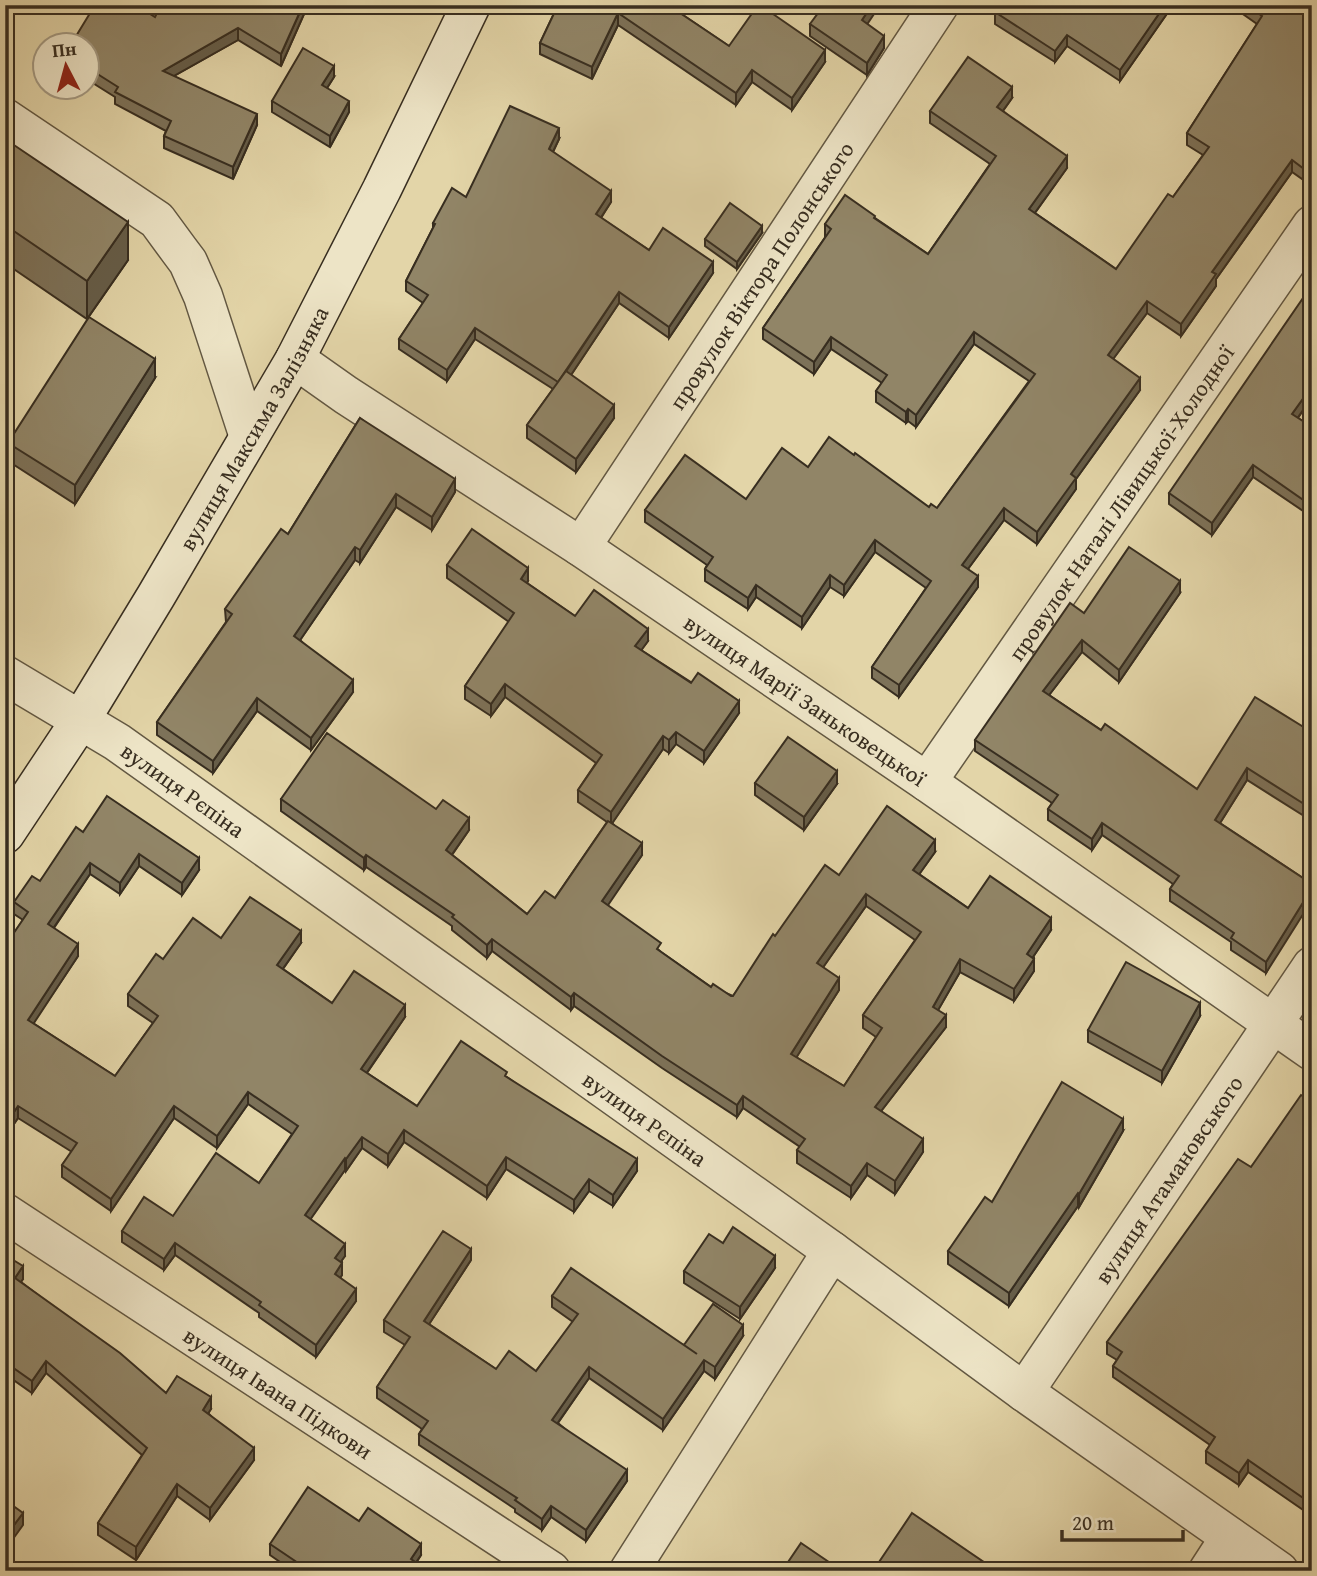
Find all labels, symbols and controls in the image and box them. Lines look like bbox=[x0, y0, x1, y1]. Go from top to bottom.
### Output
north arrow bbox=[32, 32, 102, 102]
text: Пн bbox=[51, 34, 78, 64]
street label: провулок Віктора Полонського bbox=[660, 134, 861, 416]
street label: вулиця Максима Залізняка bbox=[170, 300, 336, 556]
street label: провулок Наталі Лівицької-Холодної bbox=[999, 337, 1241, 667]
street label: вулиця Марії Заньковецької bbox=[678, 605, 934, 794]
street label: вулиця Рєпіна bbox=[115, 734, 252, 845]
street label: вулиця Рєпіна bbox=[576, 1062, 714, 1174]
street label: вулиця Атамановського bbox=[1086, 1068, 1250, 1290]
street label: вулиця Івана Підкови bbox=[177, 1318, 380, 1467]
scale bar bbox=[1062, 1499, 1182, 1543]
text: 20 m bbox=[1072, 1507, 1114, 1538]

